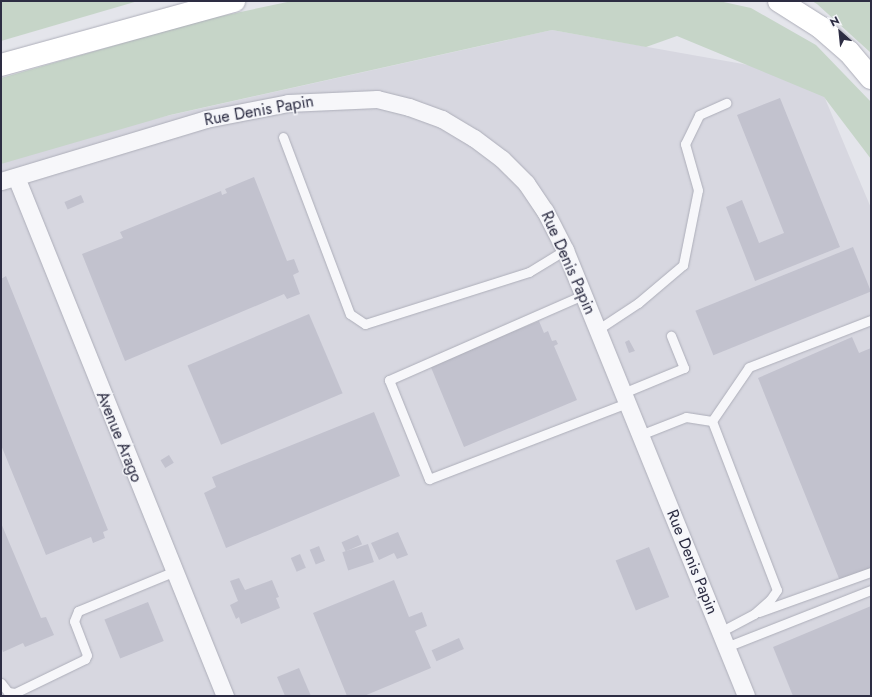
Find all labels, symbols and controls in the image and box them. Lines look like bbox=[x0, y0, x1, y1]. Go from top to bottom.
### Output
north arrow bbox=[820, 12, 860, 52]
text: N bbox=[827, 12, 842, 30]
street label: Rue Denis Papin bbox=[203, 92, 315, 130]
street label: Rue Denis Papin bbox=[537, 208, 599, 318]
street label: Avenue Arago bbox=[92, 389, 146, 485]
street label: Rue Denis Papin bbox=[662, 507, 722, 617]

